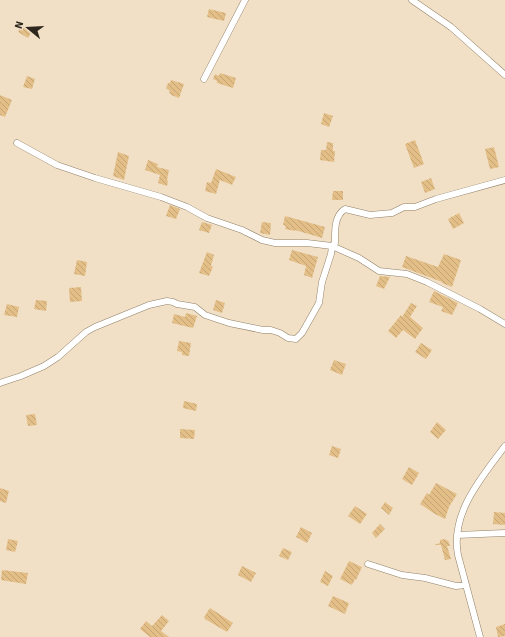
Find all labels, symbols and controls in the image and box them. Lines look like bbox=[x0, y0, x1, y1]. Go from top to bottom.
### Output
north arrow bbox=[8, 8, 48, 48]
text: N bbox=[11, 19, 27, 31]

